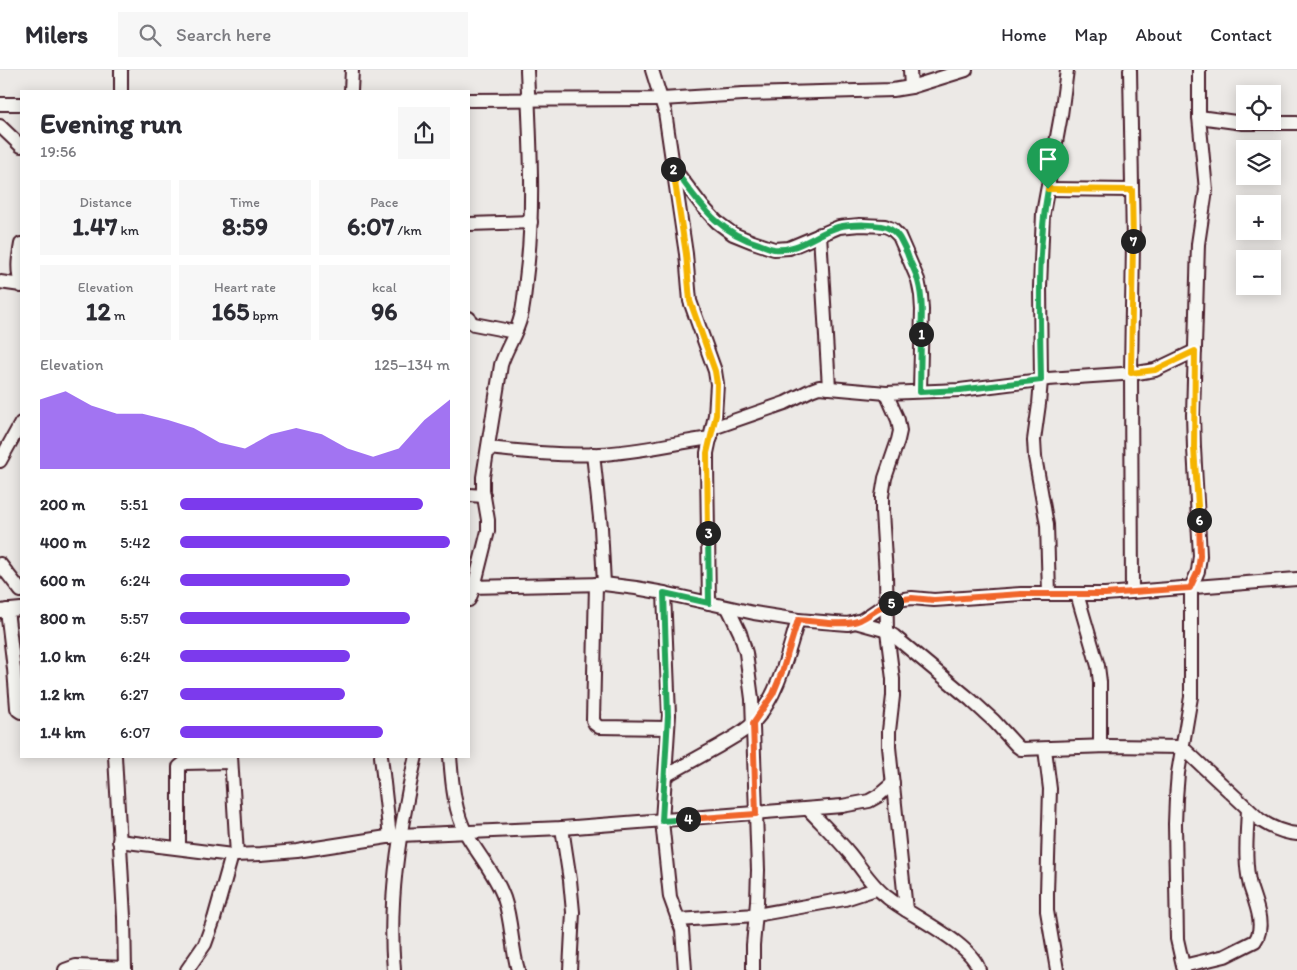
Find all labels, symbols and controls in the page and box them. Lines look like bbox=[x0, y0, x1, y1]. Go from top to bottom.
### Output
search box bbox=[118, 12, 468, 57]
text: Milers bbox=[25, 20, 88, 49]
icon: search bbox=[136, 21, 164, 49]
text: Search here bbox=[176, 23, 271, 46]
text: Home bbox=[1001, 24, 1047, 46]
text: Map bbox=[1075, 24, 1108, 46]
text: About bbox=[1136, 24, 1182, 46]
text: Contact bbox=[1210, 24, 1272, 46]
map controls bbox=[1236, 85, 1281, 295]
button: locate bbox=[1236, 85, 1281, 130]
text: Evening run bbox=[40, 106, 182, 140]
button: share bbox=[398, 107, 450, 159]
pin bbox=[1027, 138, 1069, 189]
button: layers bbox=[1236, 140, 1281, 185]
text: 19:56 bbox=[40, 142, 77, 161]
icon: arrive bbox=[1034, 145, 1062, 173]
pin: 2 bbox=[660, 156, 686, 182]
text: 2 bbox=[670, 161, 677, 178]
text: Distance bbox=[79, 194, 132, 211]
text: Time bbox=[230, 194, 260, 211]
text: Pace bbox=[370, 194, 398, 211]
button: + bbox=[1236, 195, 1281, 240]
text: 1.47 bbox=[72, 211, 117, 241]
text: 8:59 bbox=[222, 211, 268, 241]
text: 6:07 bbox=[347, 211, 394, 241]
text: km bbox=[117, 222, 139, 239]
text: /km bbox=[394, 222, 422, 239]
pin: 7 bbox=[1120, 228, 1146, 254]
text: 7 bbox=[1130, 233, 1137, 250]
button: − bbox=[1236, 250, 1281, 295]
text: Elevation bbox=[78, 279, 133, 296]
text: Heart rate bbox=[214, 279, 276, 296]
text: kcal bbox=[372, 279, 397, 296]
text: 12 bbox=[86, 296, 111, 326]
text: 165 bbox=[211, 296, 249, 326]
text: 96 bbox=[371, 296, 397, 326]
text: m bbox=[111, 307, 126, 324]
text: bpm bbox=[249, 307, 279, 324]
pin: 1 bbox=[908, 322, 934, 346]
text: 1 bbox=[918, 326, 925, 343]
text: Elevation bbox=[40, 355, 104, 374]
text: 125–134 m bbox=[374, 355, 450, 374]
text: 200 m bbox=[40, 495, 85, 514]
text: 5:51 bbox=[120, 495, 148, 514]
pin: 6 bbox=[1186, 508, 1212, 532]
text: 6 bbox=[1196, 512, 1203, 529]
pin: 3 bbox=[696, 520, 720, 546]
text: 3 bbox=[705, 525, 712, 542]
text: 400 m bbox=[40, 533, 86, 552]
text: 5:42 bbox=[120, 533, 150, 552]
text: 600 m bbox=[40, 571, 85, 590]
text: 6:24 bbox=[120, 571, 150, 590]
pin: 5 bbox=[878, 590, 904, 616]
text: 5 bbox=[888, 595, 895, 612]
text: 800 m bbox=[40, 609, 86, 628]
text: 5:57 bbox=[120, 609, 149, 628]
text: 1.0 km bbox=[40, 647, 86, 666]
text: 6:24 bbox=[120, 647, 150, 666]
text: 1.2 km bbox=[40, 685, 85, 704]
text: 6:27 bbox=[120, 685, 149, 704]
text: 1.4 km bbox=[40, 723, 86, 742]
text: 6:07 bbox=[120, 723, 150, 742]
pin: 4 bbox=[676, 806, 700, 832]
text: 4 bbox=[684, 811, 693, 828]

